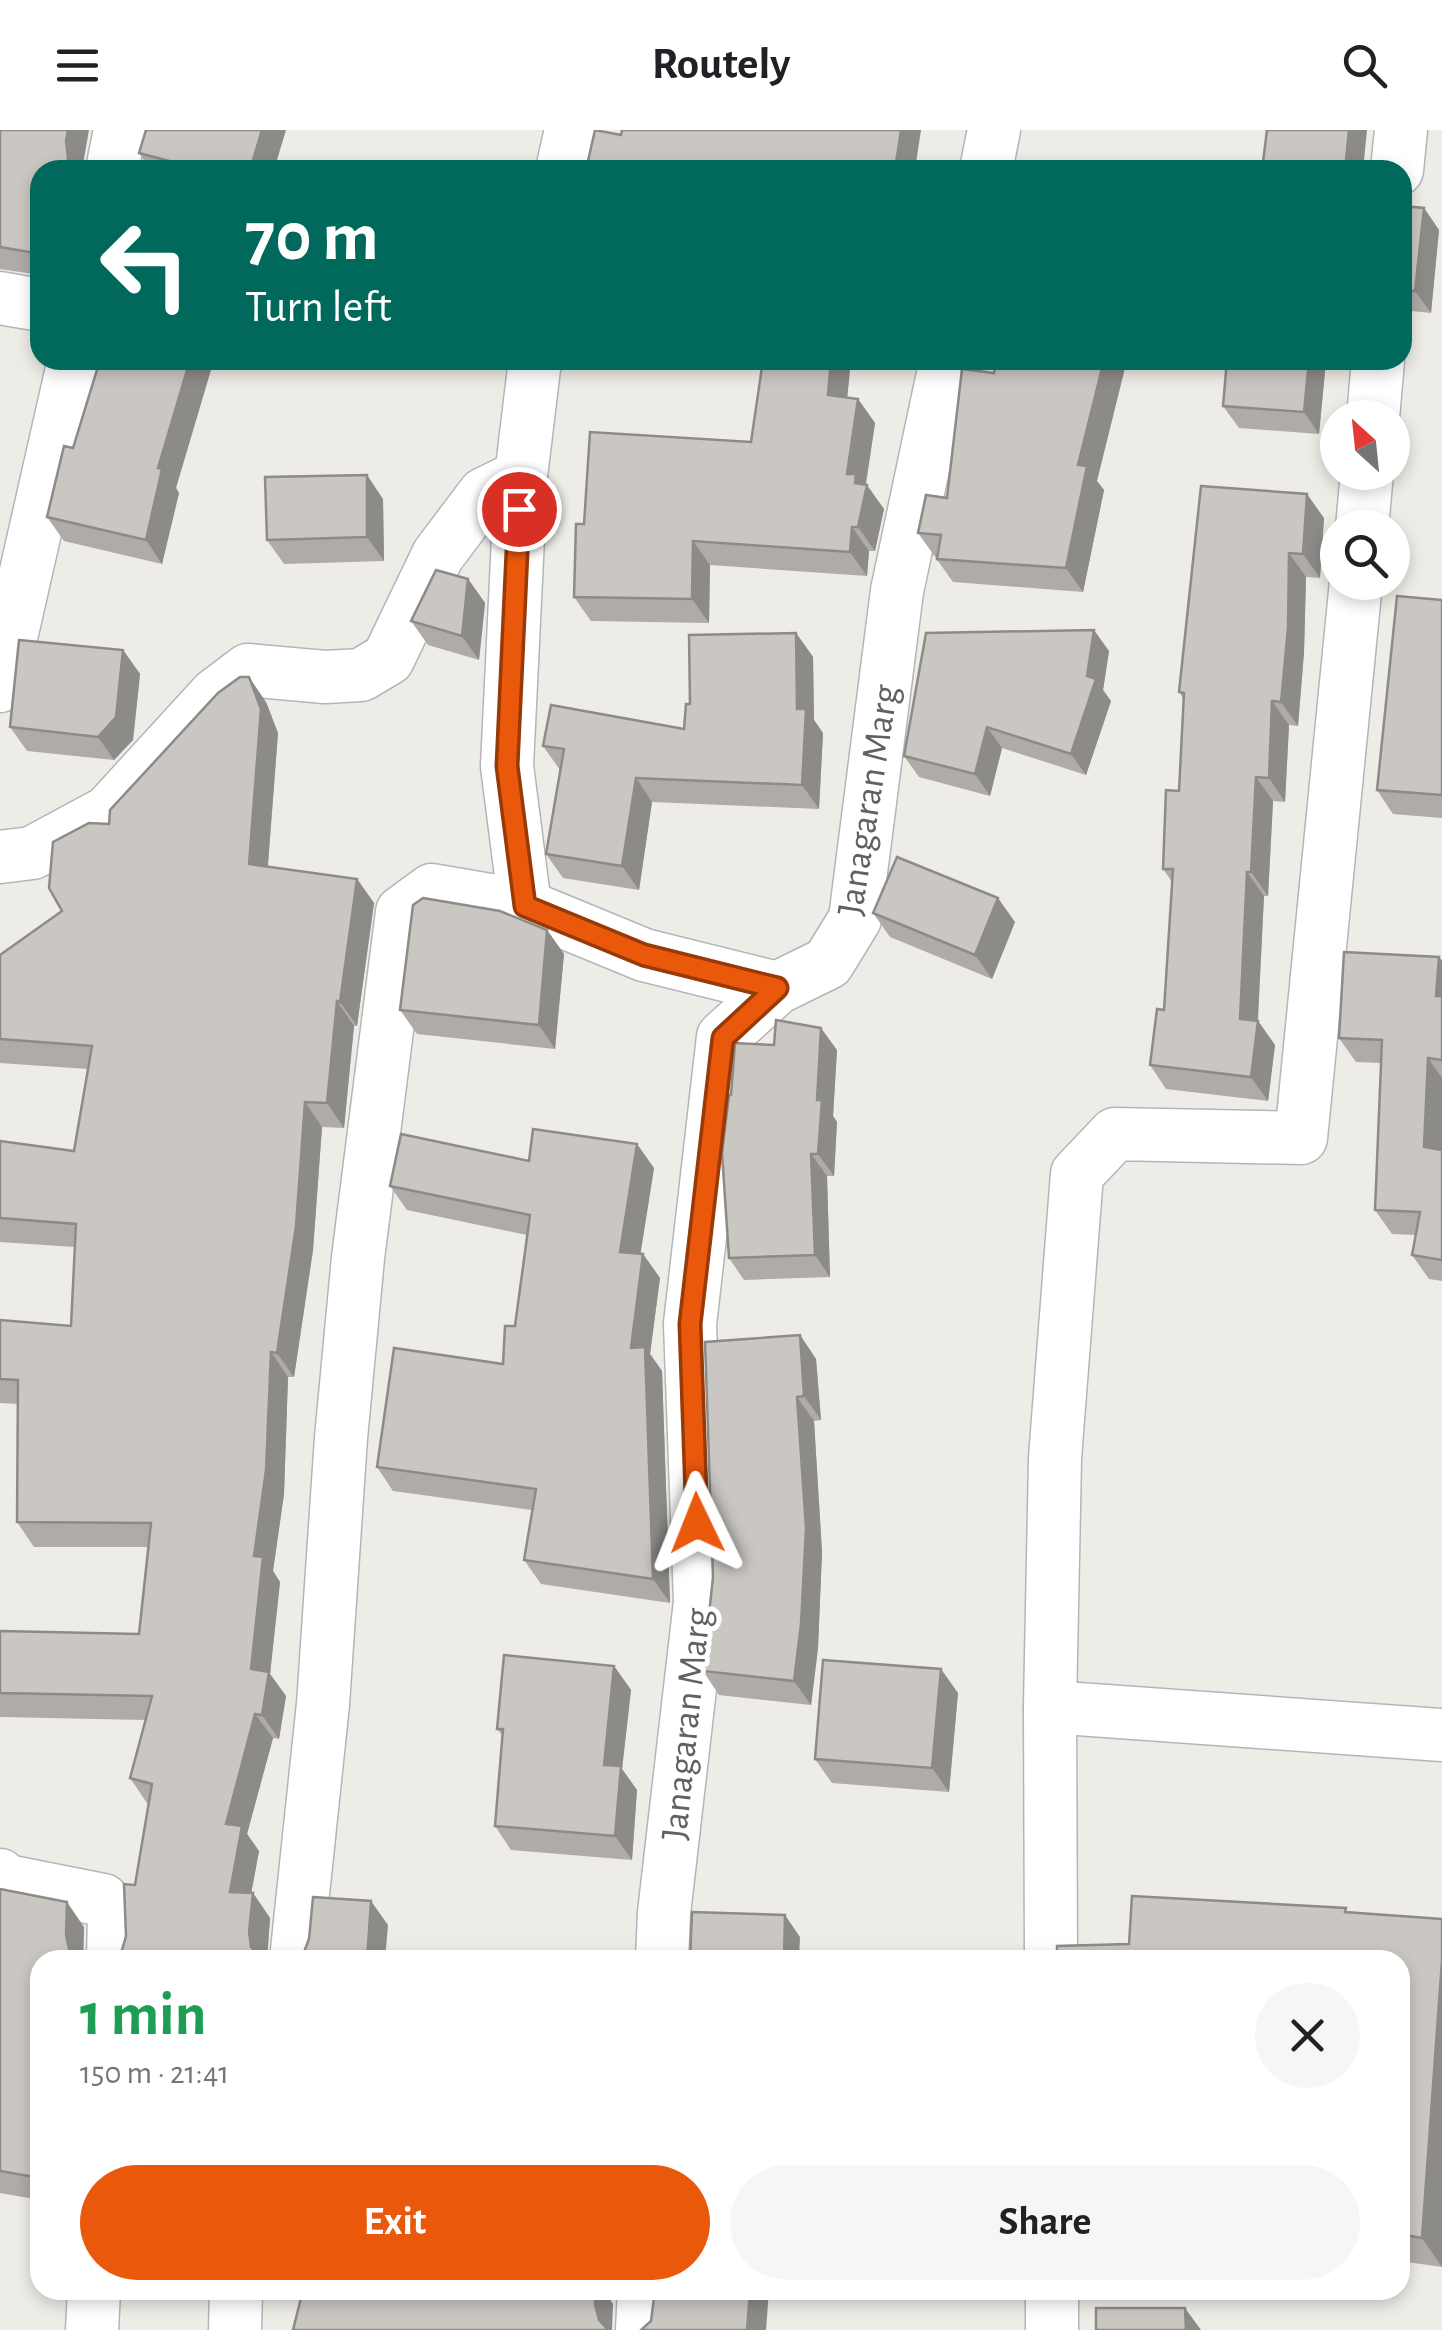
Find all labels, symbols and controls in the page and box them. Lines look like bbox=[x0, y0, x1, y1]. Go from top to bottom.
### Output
icon: menu bbox=[50, 38, 105, 93]
icon: search bbox=[1337, 38, 1392, 93]
text: Routely bbox=[652, 42, 790, 87]
icon: left bbox=[80, 200, 210, 330]
text: 70 m bbox=[245, 203, 379, 273]
text: Turn left bbox=[245, 285, 392, 330]
north arrow bbox=[1320, 400, 1410, 490]
map controls bbox=[1320, 400, 1410, 600]
pin bbox=[477, 467, 562, 552]
icon: arrive bbox=[492, 482, 547, 537]
button: search bbox=[1320, 510, 1410, 600]
street label: Janagaran Marg bbox=[832, 682, 906, 918]
position arrow bbox=[645, 1471, 749, 1575]
street label: Janagaran Marg bbox=[656, 1606, 718, 1842]
button: close bbox=[1255, 1983, 1360, 2088]
text: 1 min bbox=[80, 1986, 206, 2046]
text: 150 m · 21:41 bbox=[80, 2057, 229, 2089]
button: Exit bbox=[80, 2165, 710, 2280]
button: Share bbox=[730, 2165, 1360, 2280]

